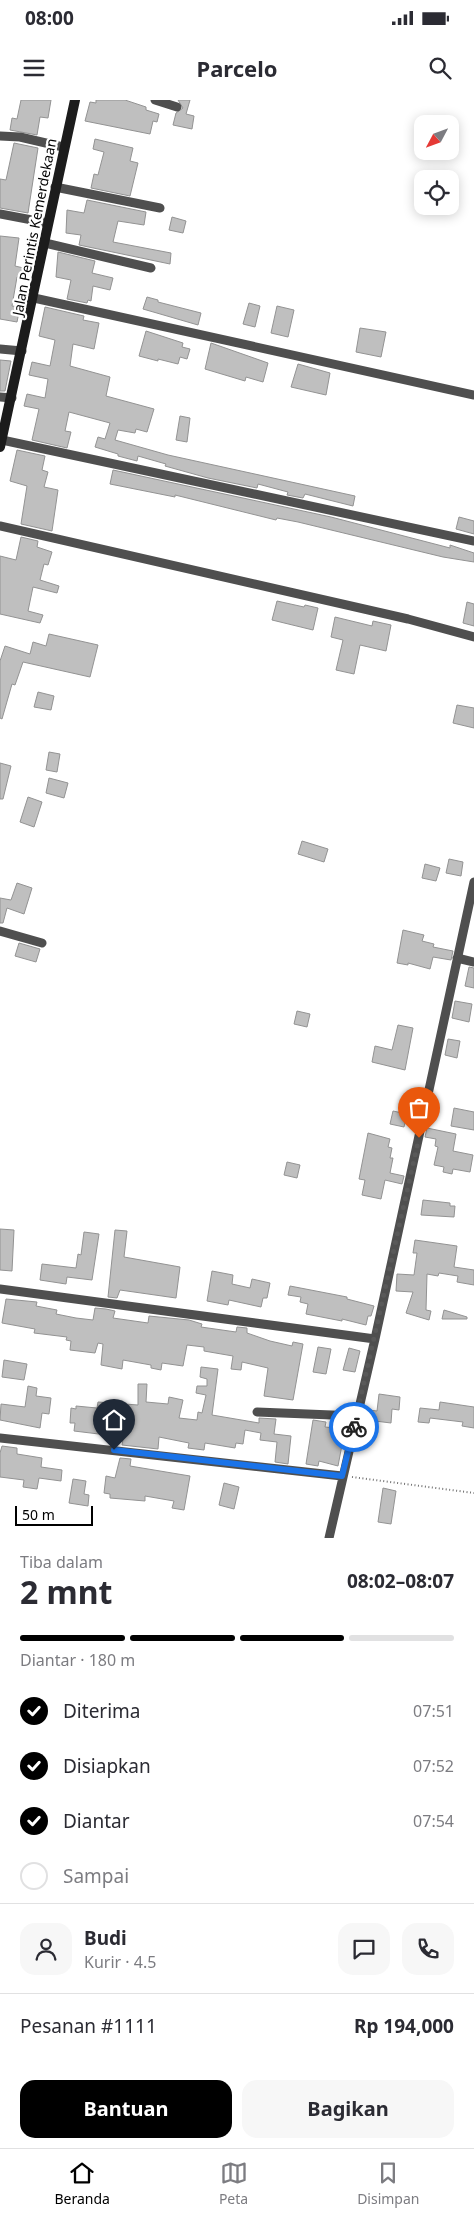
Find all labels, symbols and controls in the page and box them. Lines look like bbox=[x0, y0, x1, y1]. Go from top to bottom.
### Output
text: 08:00 bbox=[25, 5, 74, 31]
text: Parcelo bbox=[196, 53, 278, 83]
icon: menu bbox=[20, 54, 48, 82]
icon: search bbox=[426, 54, 454, 82]
north arrow bbox=[414, 115, 459, 160]
map controls bbox=[414, 115, 459, 215]
street label: Jalan Perintis Kemerdekaan bbox=[7, 137, 61, 319]
button: locate bbox=[414, 170, 459, 215]
pin bbox=[398, 1087, 440, 1138]
icon: bag bbox=[405, 1094, 433, 1122]
pin bbox=[93, 1399, 135, 1450]
courier bbox=[329, 1402, 379, 1452]
icon: home bbox=[100, 1406, 128, 1434]
icon: bike bbox=[340, 1413, 368, 1441]
scale bar bbox=[15, 1503, 92, 1526]
text: 50 m bbox=[22, 1505, 55, 1524]
text: Tiba dalam bbox=[20, 1551, 103, 1573]
text: 08:02–08:07 bbox=[347, 1568, 454, 1594]
text: 2 mnt bbox=[20, 1570, 113, 1613]
text: Diantar · 180 m bbox=[20, 1649, 135, 1671]
icon: check bbox=[20, 1697, 48, 1725]
text: Diterima bbox=[63, 1698, 141, 1724]
text: 07:51 bbox=[413, 1700, 454, 1722]
icon: check bbox=[20, 1752, 48, 1780]
text: Disiapkan bbox=[63, 1753, 151, 1779]
text: 07:52 bbox=[413, 1755, 454, 1777]
icon: check bbox=[20, 1807, 48, 1835]
text: Diantar bbox=[63, 1808, 130, 1834]
text: 07:54 bbox=[413, 1810, 454, 1832]
text: Sampai bbox=[63, 1863, 129, 1889]
button: person bbox=[20, 1923, 72, 1975]
button: chat bbox=[338, 1923, 390, 1975]
button: phone bbox=[402, 1923, 454, 1975]
text: Budi bbox=[84, 1925, 127, 1951]
text: Kurir · 4.5 bbox=[84, 1951, 156, 1973]
text: Pesanan #1111 bbox=[20, 2013, 157, 2039]
text: Rp 194,000 bbox=[354, 2013, 454, 2039]
button: Bantuan bbox=[20, 2080, 232, 2138]
button: Bagikan bbox=[242, 2080, 454, 2138]
tab: Beranda bbox=[54, 2159, 110, 2208]
tab: Peta bbox=[219, 2159, 248, 2208]
tab: Disimpan bbox=[357, 2159, 419, 2208]

